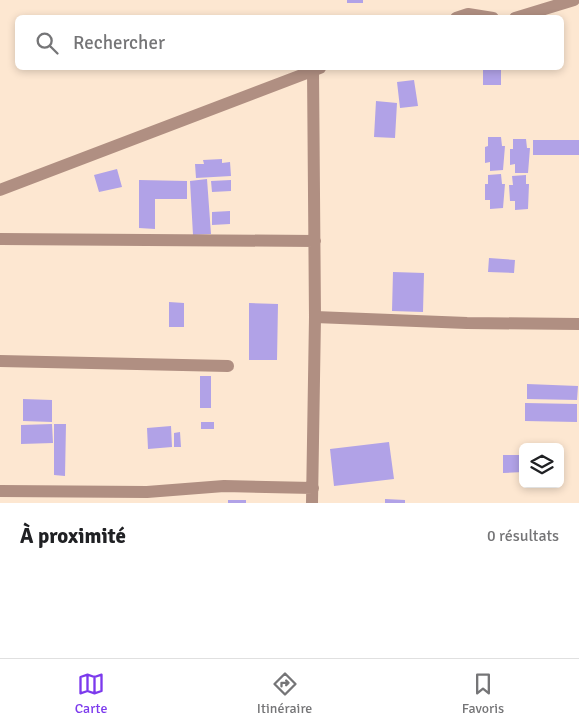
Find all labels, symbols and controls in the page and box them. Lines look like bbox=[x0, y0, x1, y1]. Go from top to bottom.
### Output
search box bbox=[15, 15, 564, 70]
icon: search bbox=[33, 29, 61, 57]
text: Rechercher bbox=[73, 31, 165, 55]
map controls bbox=[519, 443, 564, 488]
button: layers bbox=[519, 443, 564, 488]
text: À proximité bbox=[20, 523, 126, 549]
text: 0 résultats bbox=[487, 526, 559, 546]
tab: Carte bbox=[75, 670, 107, 717]
tab: Itinéraire bbox=[257, 670, 312, 717]
tab: Favoris bbox=[462, 670, 504, 717]

